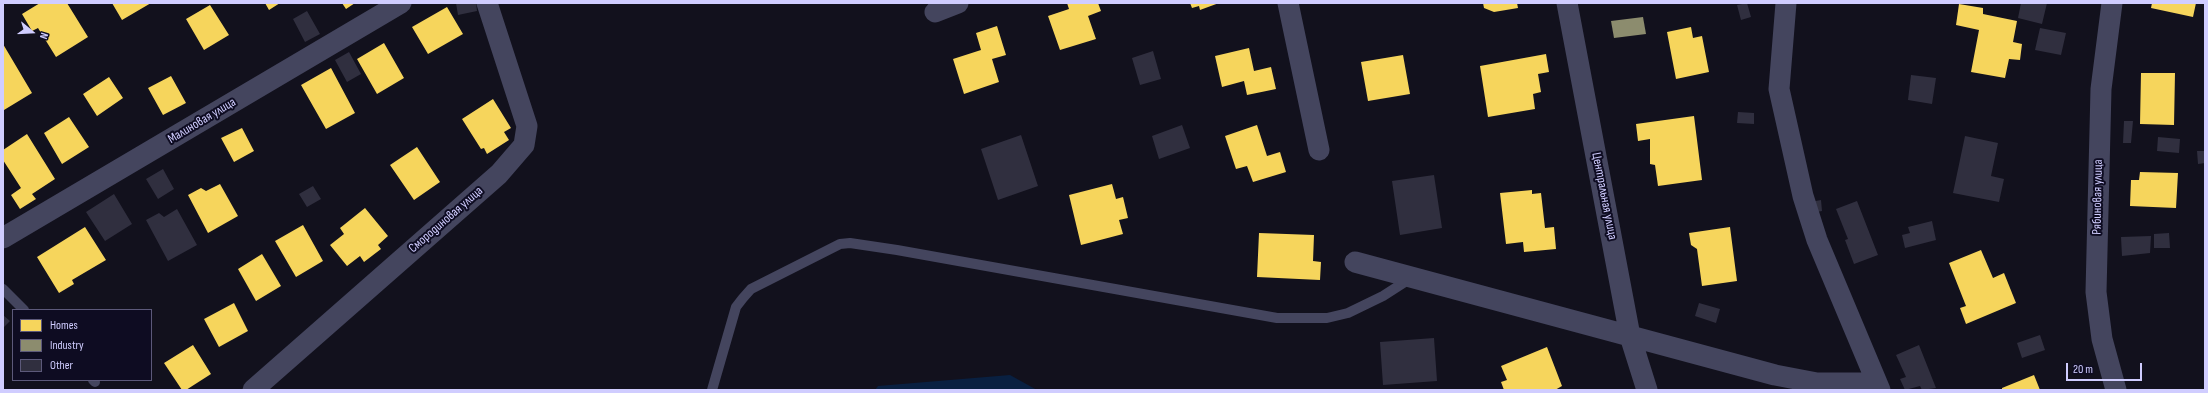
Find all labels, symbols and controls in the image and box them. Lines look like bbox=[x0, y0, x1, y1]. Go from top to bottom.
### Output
north arrow bbox=[12, 12, 52, 52]
text: N bbox=[37, 31, 51, 41]
street label: Малиновая улица bbox=[165, 95, 239, 147]
street label: Центральная улица bbox=[1588, 151, 1620, 241]
street label: Рябиновая улица bbox=[2090, 159, 2106, 235]
street label: Смородиновая улица bbox=[406, 183, 486, 257]
legend bbox=[12, 309, 152, 381]
text: Homes bbox=[50, 318, 78, 333]
text: Industry bbox=[50, 338, 84, 353]
scale bar bbox=[2068, 355, 2144, 381]
text: Other bbox=[50, 358, 73, 373]
text: 20 m bbox=[2073, 362, 2093, 377]

